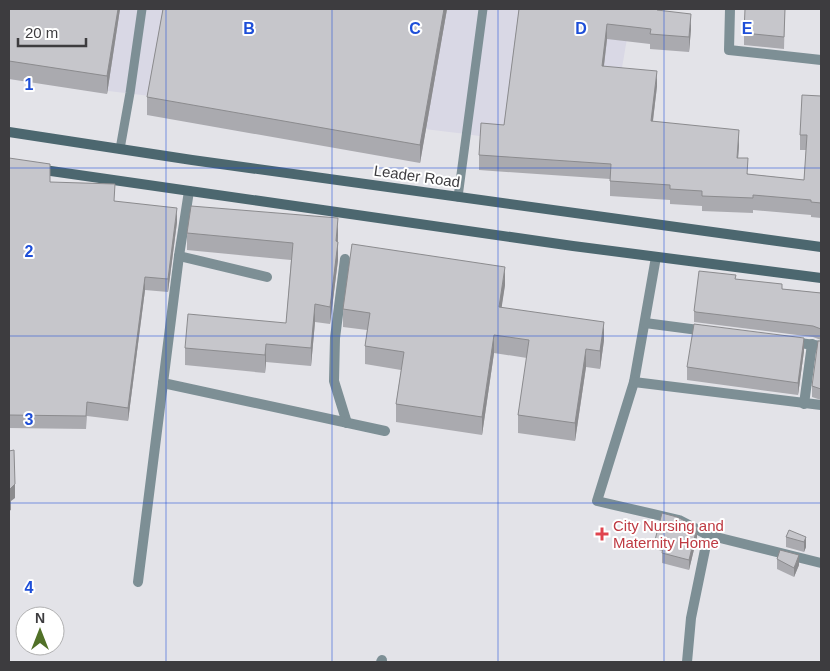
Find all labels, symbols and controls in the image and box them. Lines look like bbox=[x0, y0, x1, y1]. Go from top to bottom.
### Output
scale bar bbox=[18, 15, 85, 47]
text: B bbox=[243, 20, 255, 37]
text: C bbox=[409, 20, 421, 37]
text: D bbox=[575, 20, 587, 37]
text: E bbox=[742, 20, 753, 37]
text: 20 m bbox=[25, 24, 58, 41]
text: 1 bbox=[25, 76, 34, 93]
street label: Leader Road bbox=[373, 162, 461, 190]
text: 2 bbox=[25, 243, 34, 260]
text: 3 bbox=[25, 411, 34, 428]
place label: City Nursing and Maternity Home bbox=[613, 517, 724, 551]
marker: City Nursing and Maternity Home bbox=[595, 527, 609, 541]
text: 4 bbox=[25, 579, 34, 596]
north arrow bbox=[15, 606, 65, 656]
text: N bbox=[35, 610, 45, 626]

